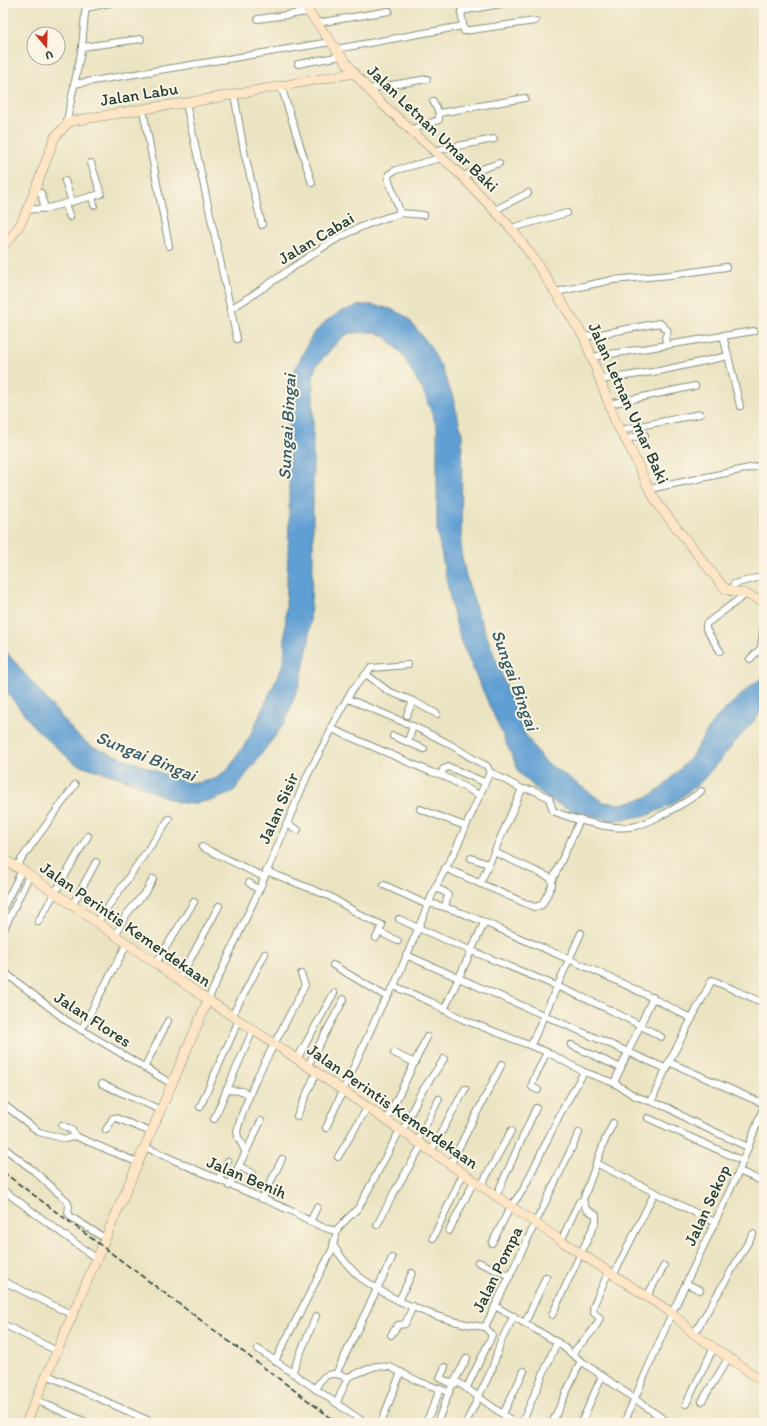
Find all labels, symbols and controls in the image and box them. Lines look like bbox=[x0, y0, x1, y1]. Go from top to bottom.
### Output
north arrow bbox=[26, 26, 66, 66]
text: U bbox=[44, 48, 55, 62]
street label: Jalan Letnan Umar Baki bbox=[363, 60, 503, 196]
street label: Jalan Labu bbox=[99, 78, 180, 110]
street label: Jalan Cabai bbox=[275, 208, 357, 268]
street label: Jalan Letnan Umar Baki bbox=[584, 319, 674, 487]
water label: Sungai Bingai bbox=[273, 371, 301, 480]
water label: Sungai Bingai bbox=[487, 626, 544, 736]
water label: Sungai Bingai bbox=[93, 726, 201, 787]
street label: Jalan Sisir bbox=[254, 769, 303, 847]
street label: Jalan Perintis Kemerdekaan bbox=[37, 857, 215, 991]
street label: Jalan Flores bbox=[51, 987, 135, 1051]
street label: Jalan Perintis Kemerdekaan bbox=[304, 1039, 482, 1173]
street label: Jalan Benih bbox=[204, 1151, 291, 1203]
street label: Jalan Sekop bbox=[680, 1161, 734, 1249]
street label: Jalan Pompa bbox=[468, 1223, 527, 1315]

